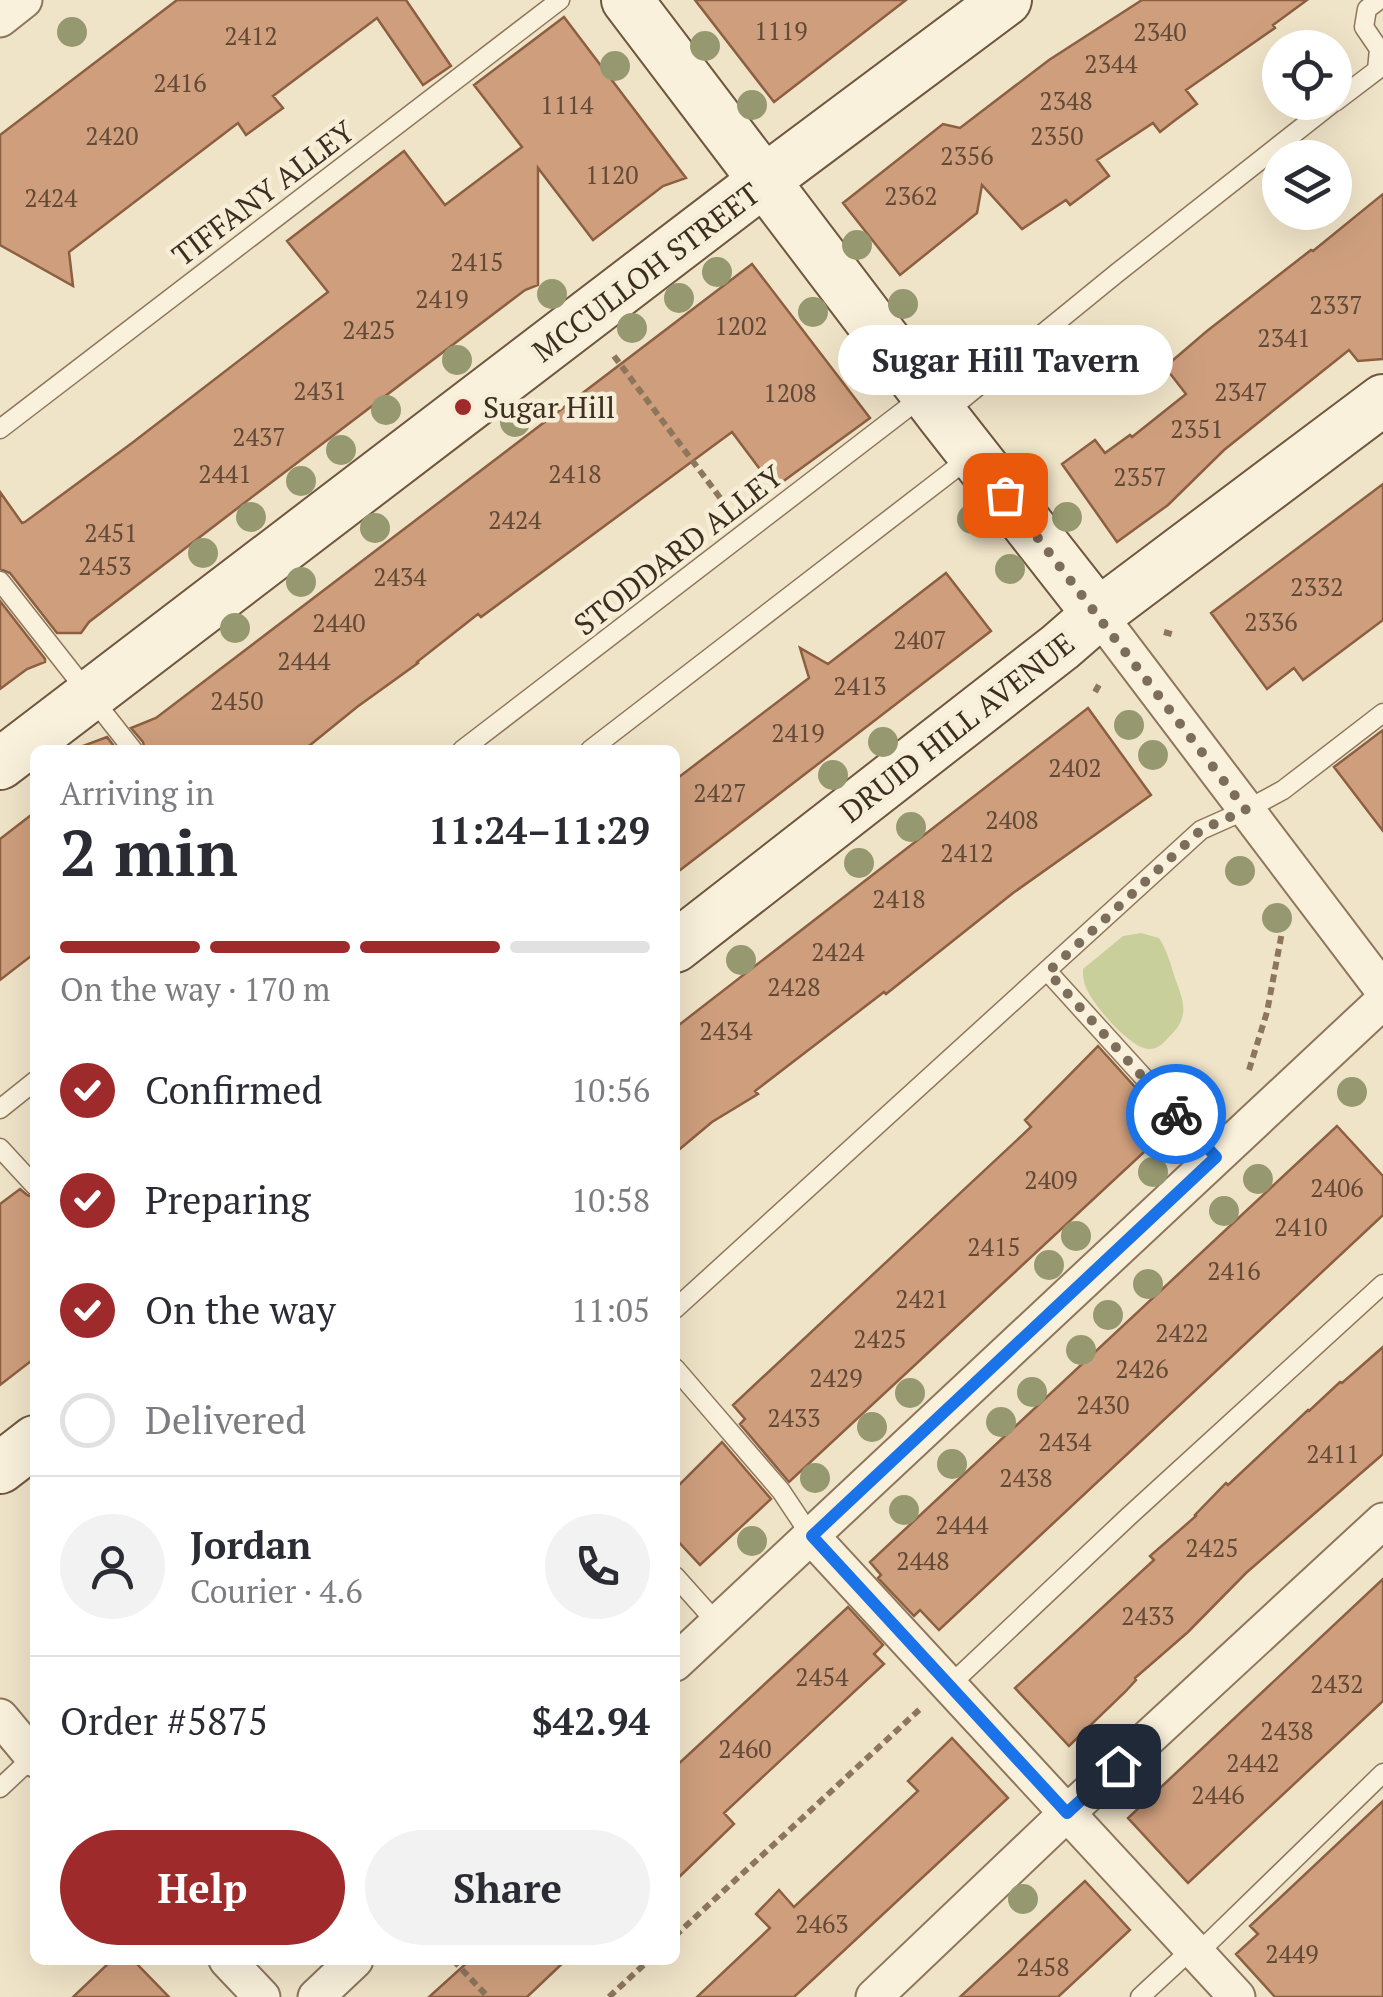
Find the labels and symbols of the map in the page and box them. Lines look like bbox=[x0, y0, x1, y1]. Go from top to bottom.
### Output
house number: 1119 bbox=[754, 14, 808, 47]
house number: 2340 bbox=[1133, 15, 1187, 48]
house number: 2412 bbox=[224, 19, 278, 52]
house number: 2344 bbox=[1084, 47, 1138, 80]
house number: 2416 bbox=[153, 66, 207, 99]
house number: 2348 bbox=[1039, 84, 1093, 117]
house number: 1114 bbox=[540, 88, 594, 121]
street label: TIFFANY ALLEY bbox=[164, 111, 363, 275]
house number: 2420 bbox=[85, 119, 139, 152]
house number: 2350 bbox=[1030, 119, 1084, 152]
house number: 2356 bbox=[940, 139, 994, 172]
house number: 1120 bbox=[585, 158, 639, 191]
street label: MCCULLOH STREET bbox=[524, 173, 768, 371]
house number: 2362 bbox=[884, 179, 938, 212]
house number: 2424 bbox=[24, 181, 78, 214]
house number: 2415 bbox=[450, 245, 504, 278]
house number: 2419 bbox=[415, 282, 469, 315]
house number: 2337 bbox=[1309, 288, 1363, 321]
house number: 1202 bbox=[714, 309, 768, 342]
house number: 2425 bbox=[342, 313, 396, 346]
house number: 2341 bbox=[1257, 321, 1311, 354]
callout: Sugar Hill Tavern bbox=[838, 325, 1172, 395]
house number: 2431 bbox=[293, 374, 347, 407]
house number: 2347 bbox=[1214, 375, 1268, 408]
house number: 1208 bbox=[763, 376, 817, 409]
place label: Sugar Hill bbox=[483, 387, 615, 427]
marker: Sugar Hill bbox=[452, 396, 474, 418]
house number: 2351 bbox=[1170, 412, 1224, 445]
house number: 2437 bbox=[232, 420, 286, 453]
pin bbox=[963, 453, 1048, 538]
street label: STODDARD ALLEY bbox=[565, 455, 791, 644]
house number: 2441 bbox=[198, 457, 252, 490]
house number: 2418 bbox=[548, 457, 602, 490]
house number: 2357 bbox=[1113, 460, 1167, 493]
house number: 2424 bbox=[488, 503, 542, 536]
house number: 2451 bbox=[84, 516, 138, 549]
house number: 2453 bbox=[78, 549, 132, 582]
house number: 2434 bbox=[373, 560, 427, 593]
house number: 2332 bbox=[1290, 570, 1344, 603]
house number: 2336 bbox=[1244, 605, 1298, 638]
house number: 2440 bbox=[312, 606, 366, 639]
street label: DRUID HILL AVENUE bbox=[832, 623, 1082, 831]
house number: 2407 bbox=[893, 623, 947, 656]
house number: 2444 bbox=[277, 644, 331, 677]
house number: 2413 bbox=[833, 669, 887, 702]
house number: 2450 bbox=[210, 684, 264, 717]
house number: 2419 bbox=[771, 716, 825, 749]
house number: 2402 bbox=[1048, 751, 1102, 784]
house number: 2427 bbox=[693, 776, 747, 809]
house number: 2408 bbox=[985, 803, 1039, 836]
house number: 2412 bbox=[940, 836, 994, 869]
house number: 2418 bbox=[872, 882, 926, 915]
house number: 2424 bbox=[811, 935, 865, 968]
house number: 2428 bbox=[767, 970, 821, 1003]
house number: 2434 bbox=[699, 1014, 753, 1047]
courier bbox=[1126, 1064, 1226, 1164]
house number: 2409 bbox=[1024, 1163, 1078, 1196]
house number: 2406 bbox=[1310, 1171, 1364, 1204]
house number: 2410 bbox=[1274, 1210, 1328, 1243]
house number: 2415 bbox=[967, 1230, 1021, 1263]
house number: 2416 bbox=[1207, 1254, 1261, 1287]
house number: 2421 bbox=[895, 1282, 949, 1315]
house number: 2422 bbox=[1155, 1316, 1209, 1349]
house number: 2425 bbox=[853, 1322, 907, 1355]
house number: 2426 bbox=[1115, 1352, 1169, 1385]
house number: 2429 bbox=[809, 1361, 863, 1394]
house number: 2430 bbox=[1076, 1388, 1130, 1421]
house number: 2433 bbox=[767, 1401, 821, 1434]
house number: 2434 bbox=[1038, 1425, 1092, 1458]
house number: 2411 bbox=[1306, 1437, 1360, 1470]
house number: 2438 bbox=[999, 1461, 1053, 1494]
house number: 2444 bbox=[935, 1508, 989, 1541]
house number: 2425 bbox=[1185, 1531, 1239, 1564]
house number: 2448 bbox=[896, 1544, 950, 1577]
house number: 2433 bbox=[1121, 1599, 1175, 1632]
house number: 2454 bbox=[795, 1660, 849, 1693]
house number: 2432 bbox=[1310, 1667, 1364, 1700]
house number: 2438 bbox=[1260, 1714, 1314, 1747]
pin bbox=[1076, 1724, 1161, 1809]
house number: 2460 bbox=[718, 1732, 772, 1765]
house number: 2442 bbox=[1226, 1746, 1280, 1779]
house number: 2446 bbox=[1191, 1778, 1245, 1811]
house number: 2463 bbox=[795, 1907, 849, 1940]
house number: 2449 bbox=[1265, 1937, 1319, 1970]
house number: 2458 bbox=[1016, 1950, 1070, 1983]

